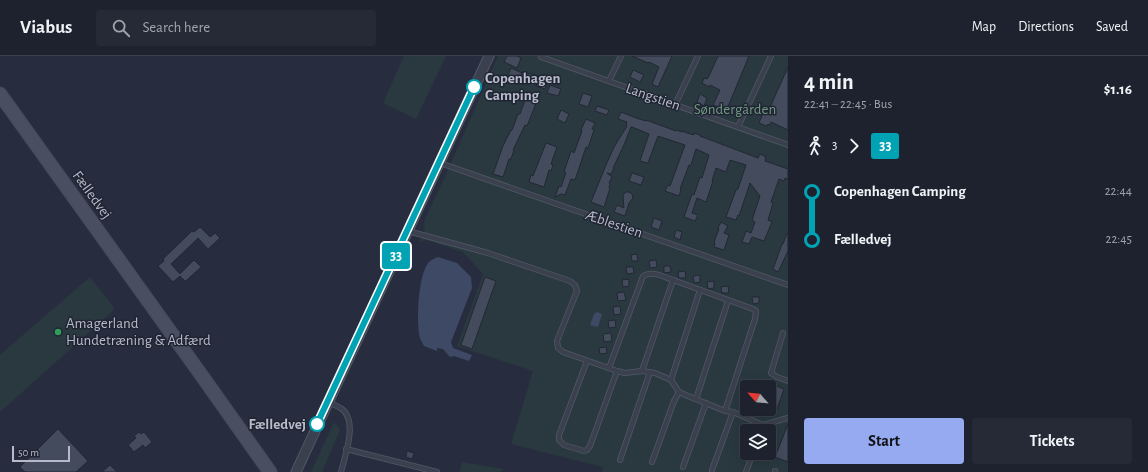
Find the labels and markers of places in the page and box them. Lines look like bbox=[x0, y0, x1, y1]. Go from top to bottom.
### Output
place label: Copenhagen Camping bbox=[485, 71, 560, 103]
marker: Copenhagen Camping bbox=[466, 79, 482, 95]
place label: Amagerland Hundetræning & Adfærd bbox=[66, 316, 211, 348]
marker: Amagerland Hundetræning & Adfærd bbox=[53, 327, 63, 337]
marker: Fælledvej bbox=[309, 416, 325, 432]
place label: Fælledvej bbox=[248, 417, 306, 432]

